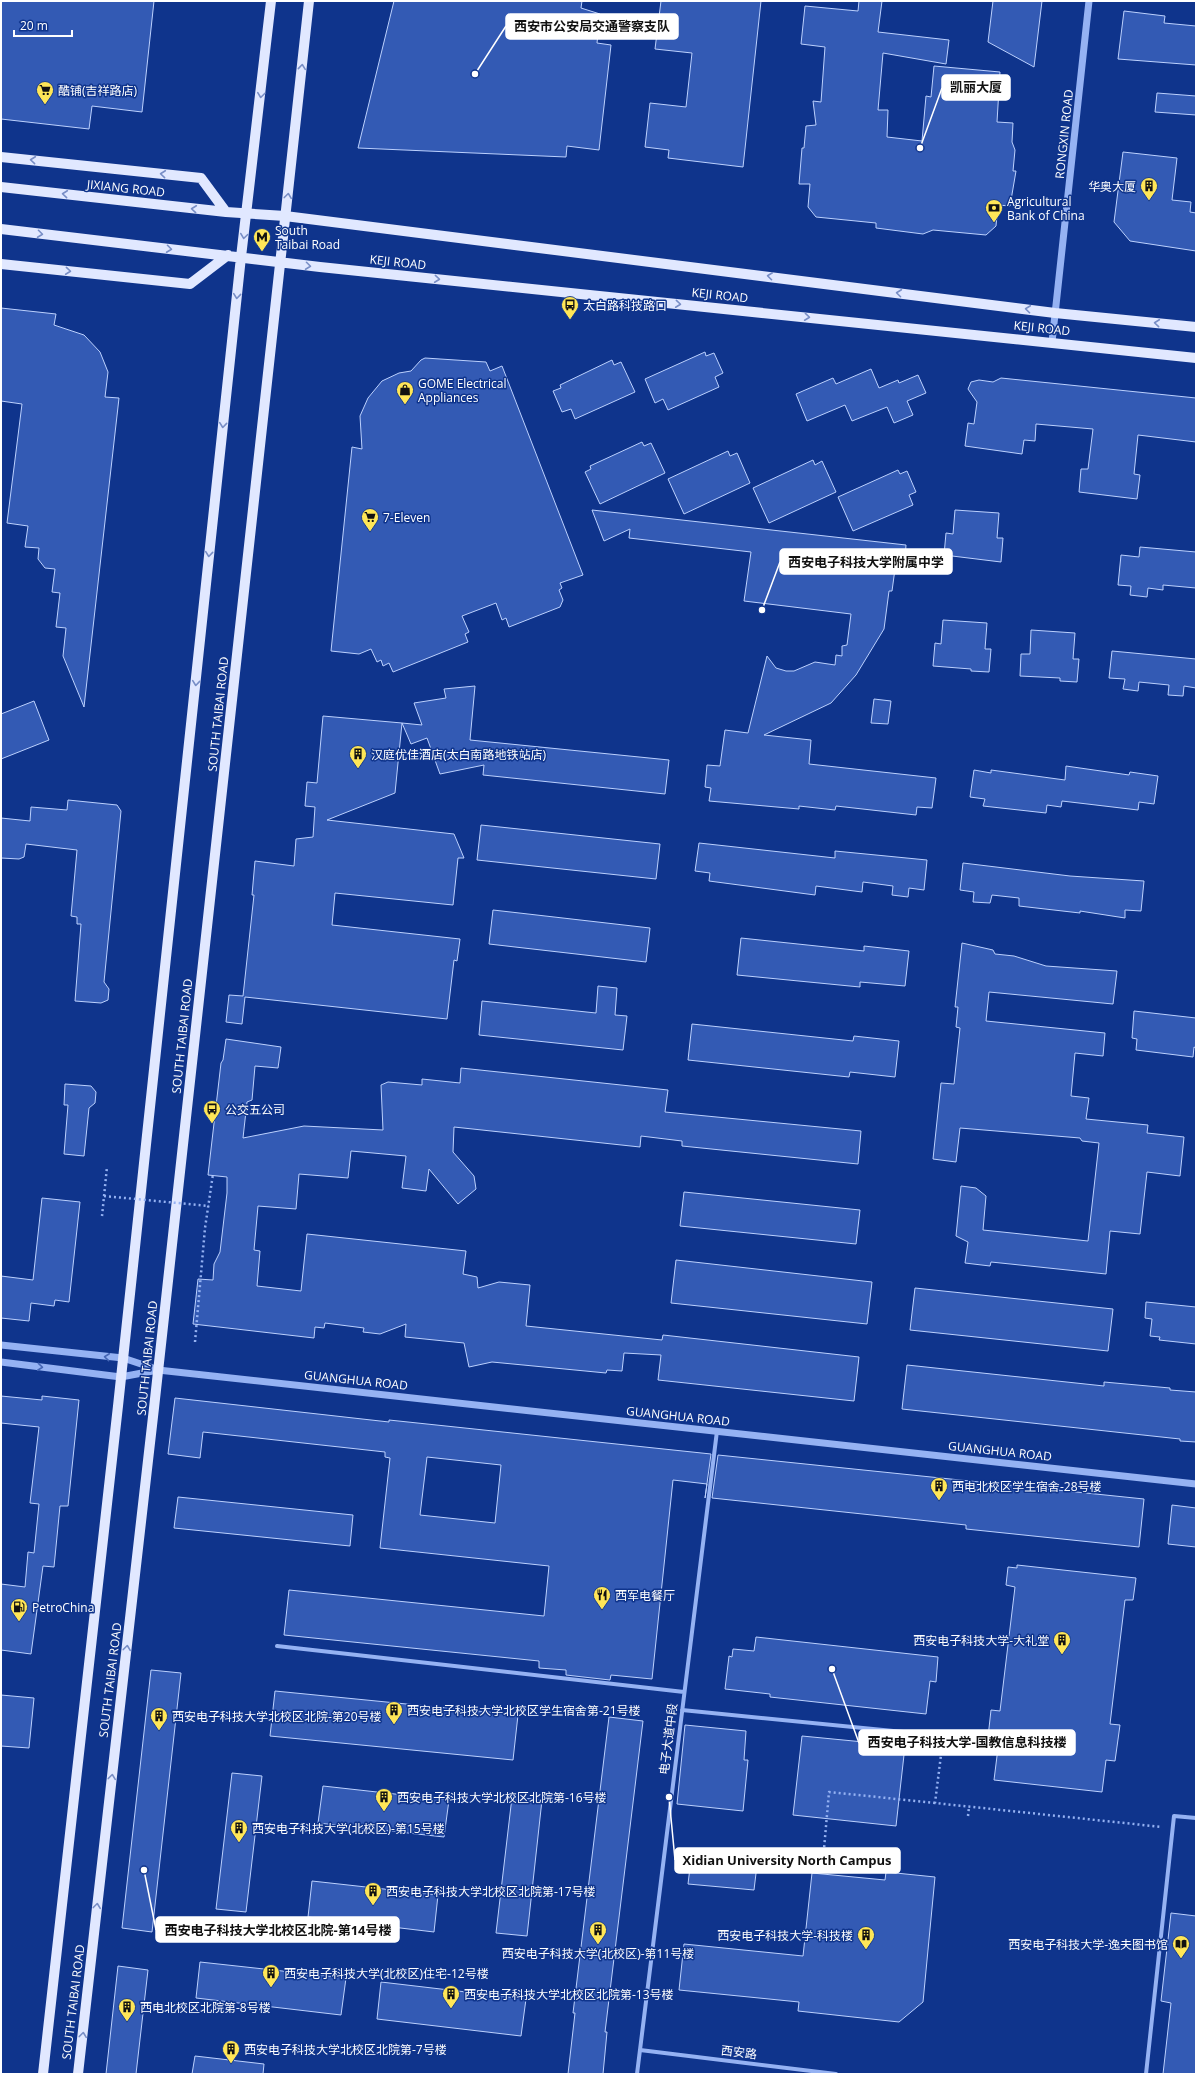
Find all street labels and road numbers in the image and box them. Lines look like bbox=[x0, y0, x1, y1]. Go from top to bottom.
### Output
street label: RONGXIN ROAD bbox=[1051, 88, 1077, 180]
street label: JIXIANG ROAD bbox=[85, 175, 166, 201]
street label: KEJI ROAD bbox=[369, 251, 427, 273]
street label: KEJI ROAD bbox=[691, 284, 749, 306]
street label: KEJI ROAD bbox=[1013, 317, 1071, 339]
street label: SOUTH TAIBAI ROAD bbox=[204, 656, 232, 772]
street label: SOUTH TAIBAI ROAD bbox=[168, 978, 196, 1094]
street label: SOUTH TAIBAI ROAD bbox=[133, 1300, 161, 1416]
street label: GUANGHUA ROAD bbox=[303, 1366, 409, 1394]
street label: GUANGHUA ROAD bbox=[625, 1402, 731, 1430]
street label: GUANGHUA ROAD bbox=[947, 1437, 1053, 1465]
street label: SOUTH TAIBAI ROAD bbox=[95, 1622, 125, 1738]
street label: 电子大道中段 bbox=[655, 1702, 681, 1776]
street label: SOUTH TAIBAI ROAD bbox=[58, 1944, 88, 2060]
street label: 西安路 bbox=[720, 2041, 758, 2063]

